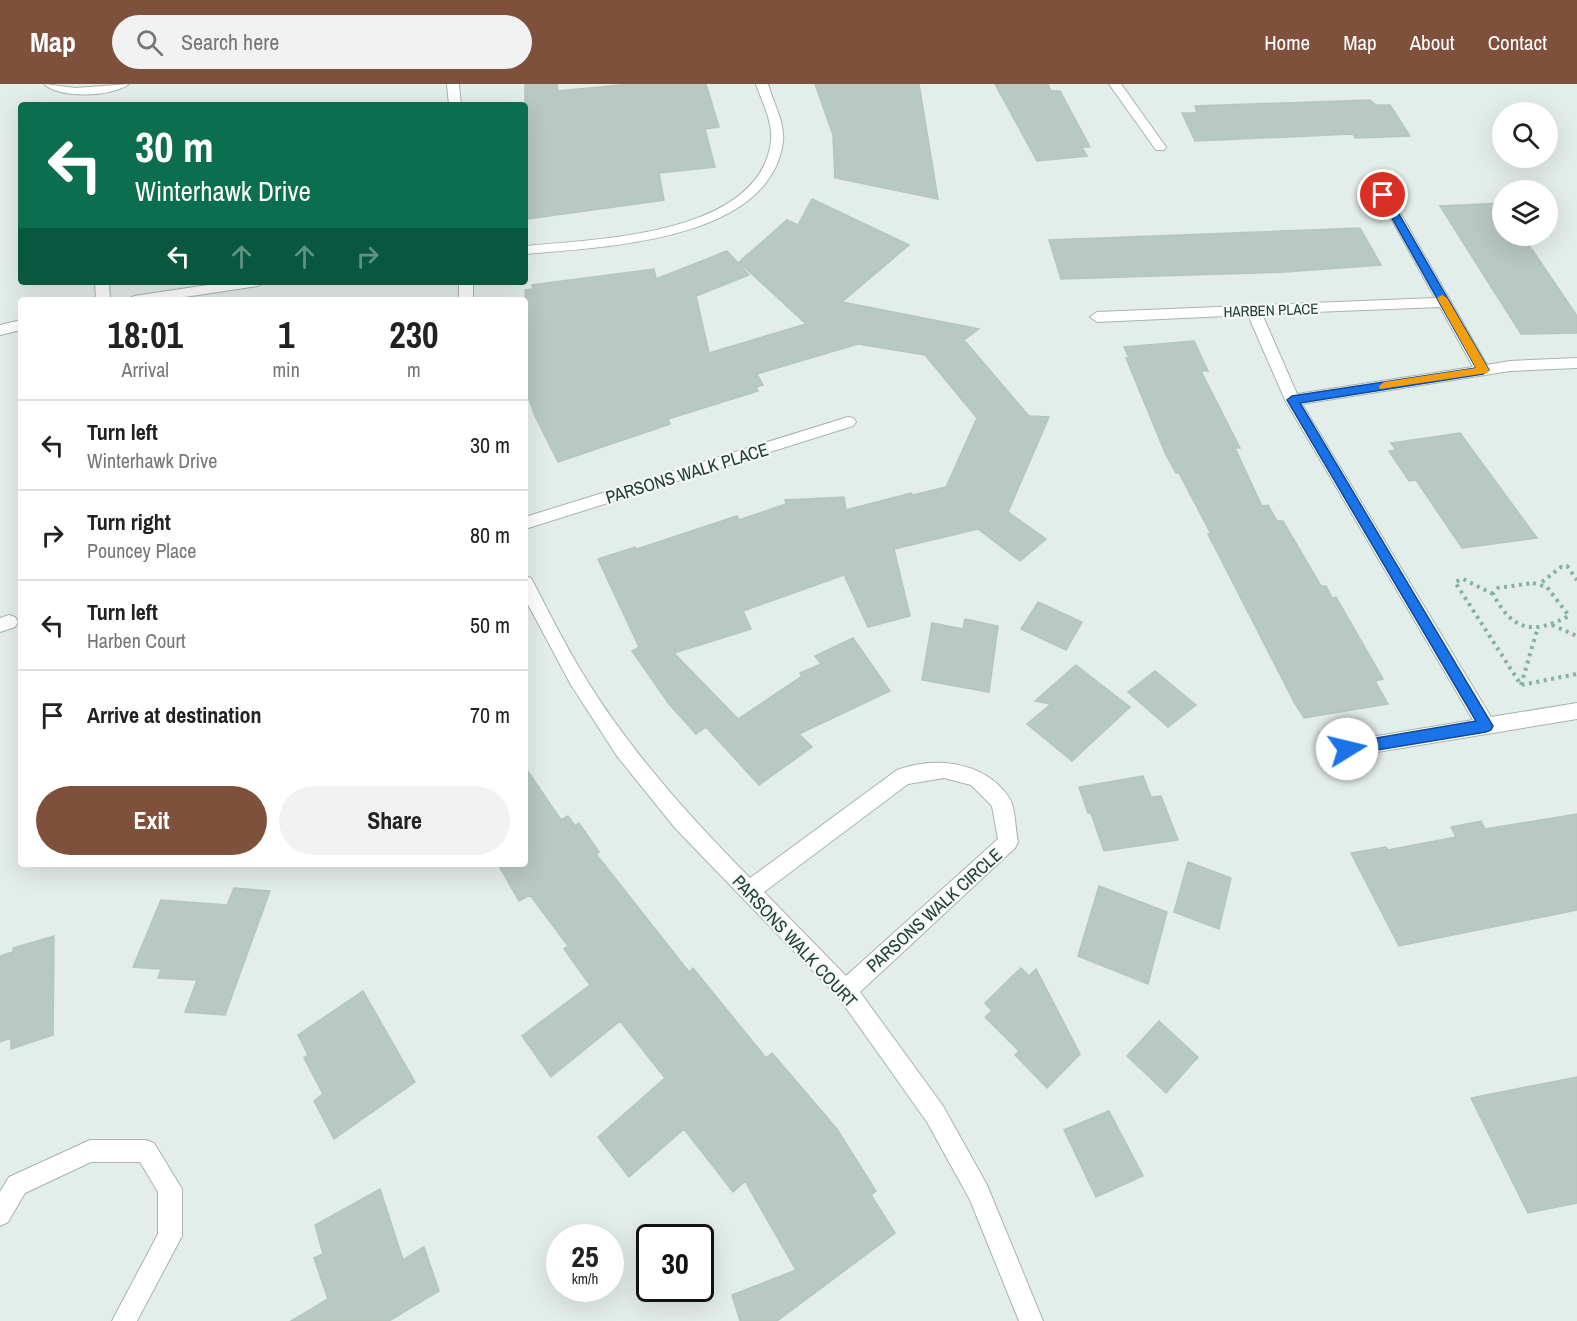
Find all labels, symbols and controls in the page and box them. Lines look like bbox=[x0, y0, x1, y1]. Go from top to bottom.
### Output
search box bbox=[112, 15, 532, 69]
text: Map bbox=[30, 23, 76, 61]
icon: search bbox=[133, 26, 166, 59]
text: Search here bbox=[181, 27, 279, 57]
text: Home bbox=[1264, 28, 1310, 57]
text: Map bbox=[1343, 28, 1377, 57]
text: About bbox=[1410, 28, 1455, 57]
text: Contact bbox=[1488, 28, 1547, 57]
map controls bbox=[1492, 102, 1558, 246]
button: search bbox=[1492, 102, 1558, 168]
text: 30 m bbox=[135, 119, 214, 175]
icon: left bbox=[36, 126, 114, 204]
pin bbox=[1357, 169, 1408, 220]
text: Winterhawk Drive bbox=[135, 173, 311, 209]
icon: arrive bbox=[1366, 178, 1399, 211]
button: layers bbox=[1492, 180, 1558, 246]
icon: left bbox=[162, 240, 195, 273]
icon: ahead bbox=[225, 240, 258, 273]
icon: ahead bbox=[288, 240, 321, 273]
icon: right bbox=[351, 240, 384, 273]
street label: HARBEN PLACE bbox=[1223, 298, 1319, 322]
text: 18:01 bbox=[107, 311, 183, 359]
text: 1 bbox=[278, 311, 294, 359]
text: 230 bbox=[389, 311, 439, 359]
text: Arrival bbox=[122, 356, 169, 383]
text: min bbox=[272, 356, 300, 383]
text: m bbox=[407, 356, 421, 383]
text: Turn left bbox=[87, 417, 158, 447]
icon: left bbox=[36, 429, 69, 462]
text: 30 m bbox=[470, 430, 510, 460]
street label: PARSONS WALK PLACE bbox=[603, 436, 771, 510]
text: Winterhawk Drive bbox=[87, 447, 217, 474]
text: Turn right bbox=[87, 507, 171, 537]
icon: right bbox=[36, 519, 69, 552]
text: 80 m bbox=[470, 520, 510, 550]
text: Pouncey Place bbox=[87, 537, 196, 564]
text: Turn left bbox=[87, 597, 158, 627]
icon: left bbox=[36, 609, 69, 642]
text: 50 m bbox=[470, 610, 510, 640]
text: Harben Court bbox=[87, 627, 185, 654]
icon: arrive bbox=[36, 699, 69, 732]
text: Arrive at destination bbox=[87, 700, 261, 730]
text: 70 m bbox=[470, 700, 510, 730]
position arrow bbox=[1315, 717, 1379, 781]
button: Exit bbox=[36, 786, 267, 855]
button: Share bbox=[279, 786, 510, 855]
street label: PARSONS WALK CIRCLE bbox=[861, 842, 1007, 978]
street label: PARSONS WALK COURT bbox=[727, 869, 863, 1013]
speed limit sign: 30 bbox=[636, 1224, 714, 1302]
text: 25 bbox=[571, 1236, 599, 1276]
text: km/h bbox=[572, 1268, 598, 1289]

